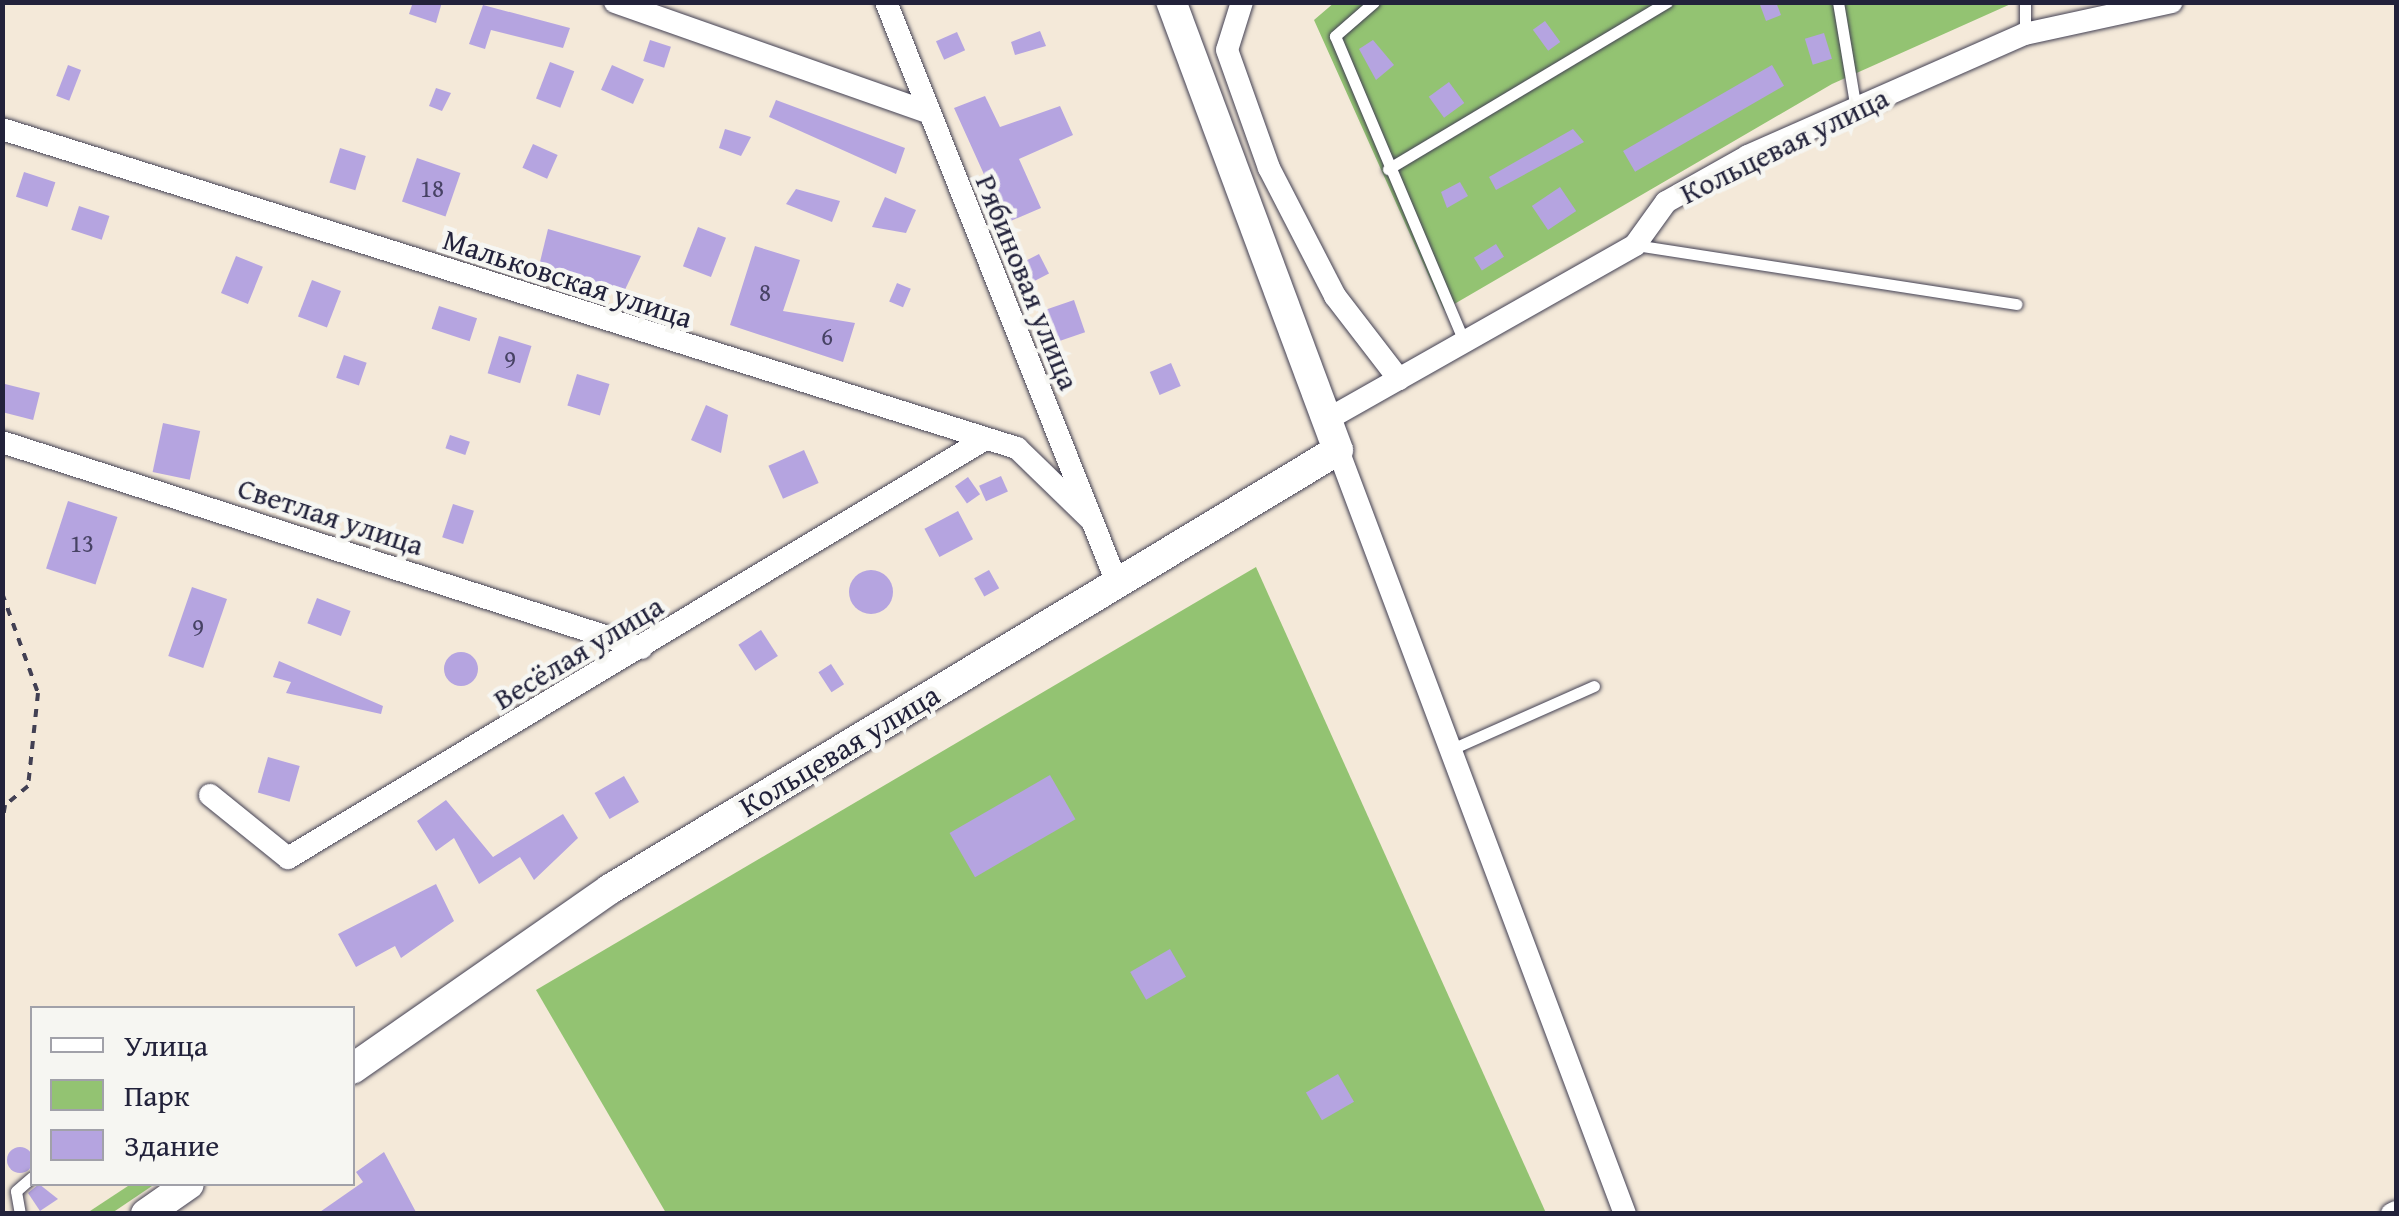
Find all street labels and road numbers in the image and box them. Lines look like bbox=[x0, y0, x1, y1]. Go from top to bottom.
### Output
street label: Кольцевая улица bbox=[1674, 79, 1894, 211]
street label: Рябиновая улица bbox=[968, 169, 1088, 395]
street label: Мальковская улица bbox=[439, 221, 697, 335]
street label: Светлая улица bbox=[234, 469, 428, 563]
street label: Весёлая улица bbox=[486, 587, 670, 717]
street label: Кольцевая улица bbox=[732, 676, 946, 824]

